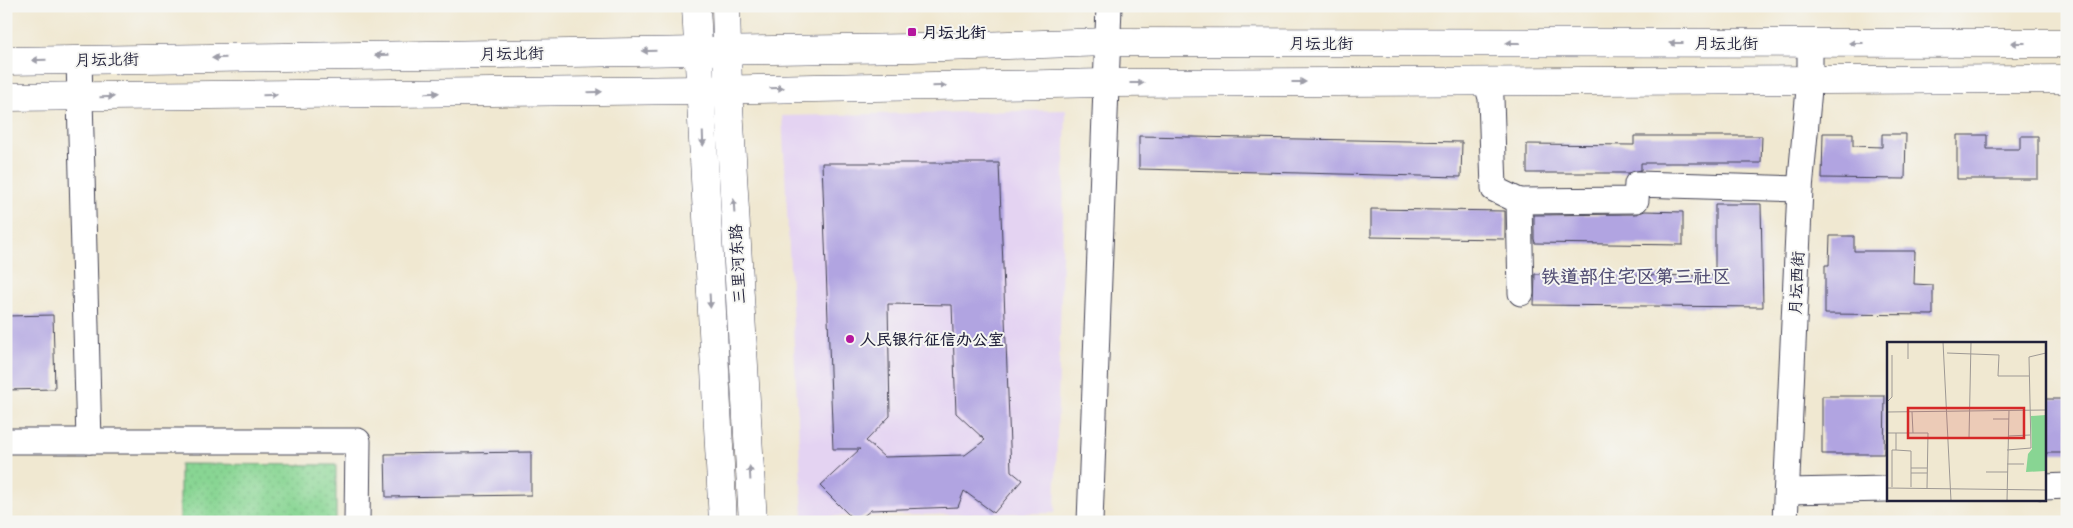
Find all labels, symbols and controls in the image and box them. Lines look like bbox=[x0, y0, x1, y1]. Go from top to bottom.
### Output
place label: 月坛北街 bbox=[922, 21, 986, 46]
marker: 月坛北街 bbox=[906, 26, 918, 38]
street label: 月坛北街 bbox=[1289, 32, 1353, 57]
street label: 月坛北街 bbox=[1694, 32, 1758, 57]
one-way arrow bbox=[1505, 39, 1521, 47]
one-way arrow bbox=[1667, 39, 1683, 47]
one-way arrow bbox=[2010, 39, 2026, 47]
one-way arrow bbox=[1847, 40, 1863, 48]
street label: 月坛北街 bbox=[480, 41, 544, 68]
street label: 月坛北街 bbox=[75, 47, 139, 74]
one-way arrow bbox=[641, 47, 657, 55]
one-way arrow bbox=[374, 51, 390, 59]
one-way arrow bbox=[211, 54, 227, 62]
one-way arrow bbox=[31, 56, 47, 64]
one-way arrow bbox=[1291, 78, 1307, 86]
one-way arrow bbox=[1129, 79, 1145, 87]
one-way arrow bbox=[931, 82, 947, 90]
one-way arrow bbox=[769, 84, 785, 92]
one-way arrow bbox=[587, 87, 603, 95]
one-way arrow bbox=[425, 89, 441, 97]
one-way arrow bbox=[262, 91, 278, 99]
one-way arrow bbox=[100, 93, 116, 101]
one-way arrow bbox=[700, 131, 708, 147]
one-way arrow bbox=[730, 198, 738, 214]
street label: 三里河东路 bbox=[724, 223, 753, 305]
street label: 月坛西街 bbox=[1783, 250, 1812, 316]
district label: 铁道部住宅区第三社区 bbox=[1541, 263, 1731, 293]
one-way arrow bbox=[707, 294, 715, 310]
place label: 人民银行征信办公室 bbox=[860, 328, 1004, 353]
marker: 人民银行征信办公室 bbox=[844, 333, 856, 345]
inset map bbox=[1887, 342, 2046, 500]
one-way arrow bbox=[745, 465, 753, 481]

